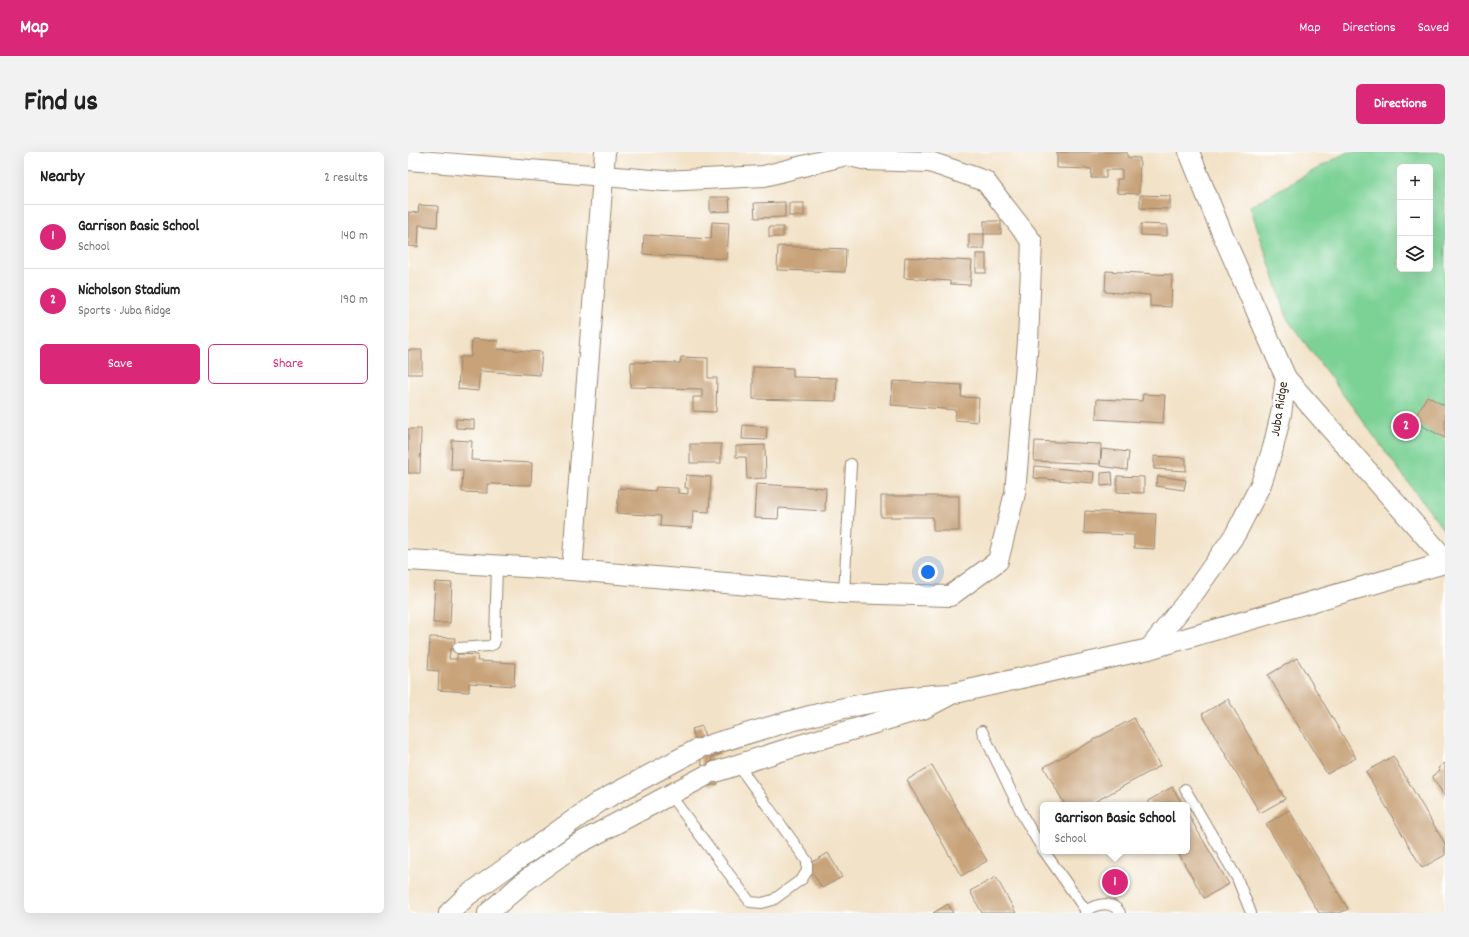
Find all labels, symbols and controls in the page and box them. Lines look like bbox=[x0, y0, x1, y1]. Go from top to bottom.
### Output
text: Map bbox=[20, 15, 49, 42]
text: Map bbox=[1299, 18, 1321, 38]
text: Directions bbox=[1343, 18, 1396, 38]
text: Saved bbox=[1418, 18, 1449, 38]
text: Find us bbox=[24, 84, 98, 124]
button: Directions bbox=[1356, 84, 1445, 124]
map controls bbox=[1397, 164, 1433, 272]
button: + bbox=[1397, 164, 1433, 200]
text: Nearby bbox=[40, 166, 84, 190]
text: 2 results bbox=[324, 169, 368, 188]
button: − bbox=[1397, 200, 1433, 236]
text: Garrison Basic School bbox=[78, 216, 199, 238]
text: 1 bbox=[52, 227, 54, 246]
text: 140 m bbox=[341, 227, 368, 246]
button: layers bbox=[1397, 236, 1433, 272]
text: School bbox=[78, 238, 110, 257]
text: Nicholson Stadium bbox=[78, 280, 180, 302]
text: 2 bbox=[50, 291, 56, 310]
text: 190 m bbox=[340, 291, 368, 310]
text: Sports · Juba Ridge bbox=[78, 302, 171, 321]
button: Save bbox=[40, 344, 200, 384]
button: Share bbox=[208, 344, 368, 384]
street label: Juba Ridge bbox=[1266, 380, 1294, 438]
pin: 2 bbox=[1393, 411, 1419, 441]
your location bbox=[918, 562, 938, 582]
popup bbox=[1040, 802, 1190, 854]
text: Garrison Basic School bbox=[1055, 808, 1175, 830]
text: School bbox=[1055, 830, 1086, 849]
pin: 1 bbox=[1102, 867, 1128, 897]

